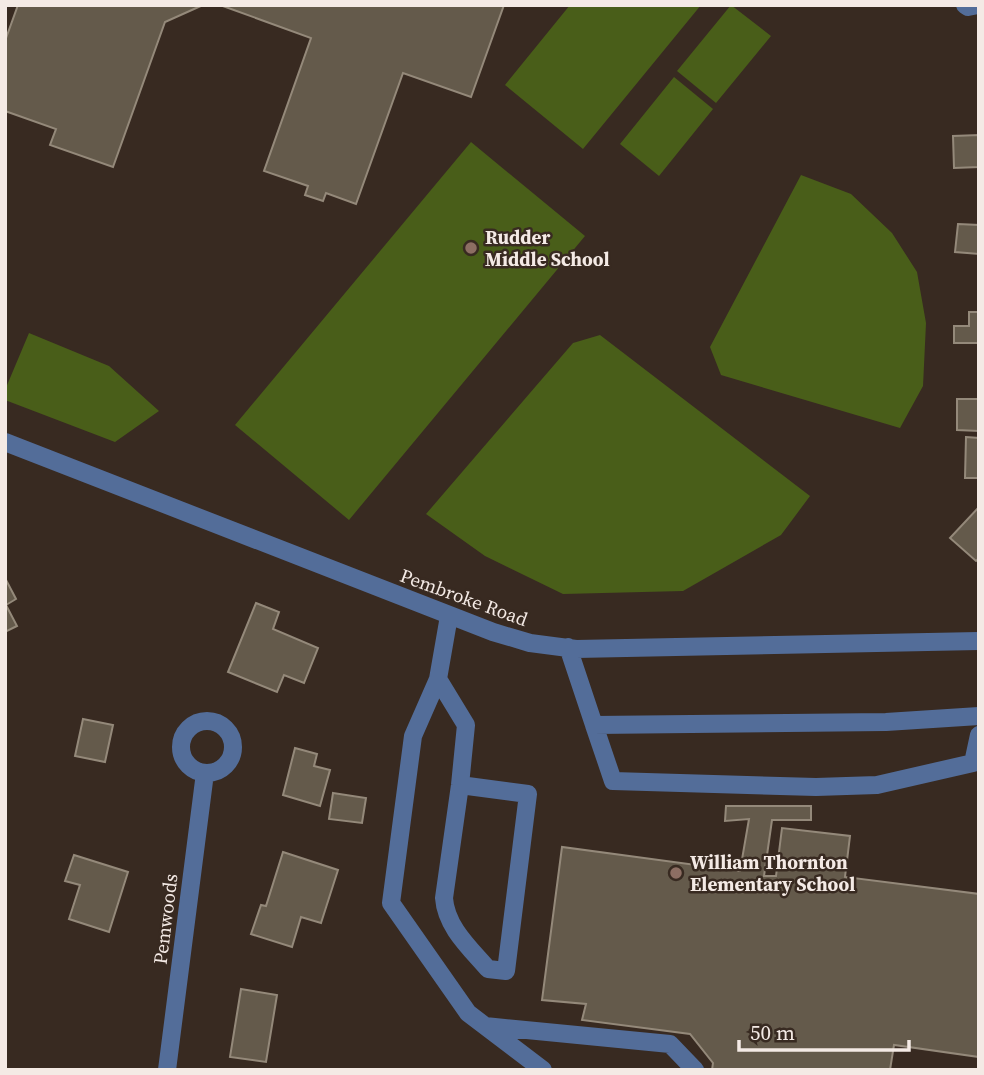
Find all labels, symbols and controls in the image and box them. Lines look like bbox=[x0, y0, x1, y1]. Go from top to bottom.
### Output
place label: Rudder Middle School bbox=[485, 224, 610, 272]
marker: Rudder Middle School bbox=[463, 240, 479, 256]
street label: Pembroke Road bbox=[397, 562, 532, 632]
place label: William Thornton Elementary School bbox=[690, 849, 855, 897]
marker: William Thornton Elementary School bbox=[668, 865, 684, 881]
street label: Pemwoods bbox=[147, 872, 183, 966]
scale bar bbox=[739, 1009, 909, 1052]
text: 50 m bbox=[750, 1018, 795, 1047]

